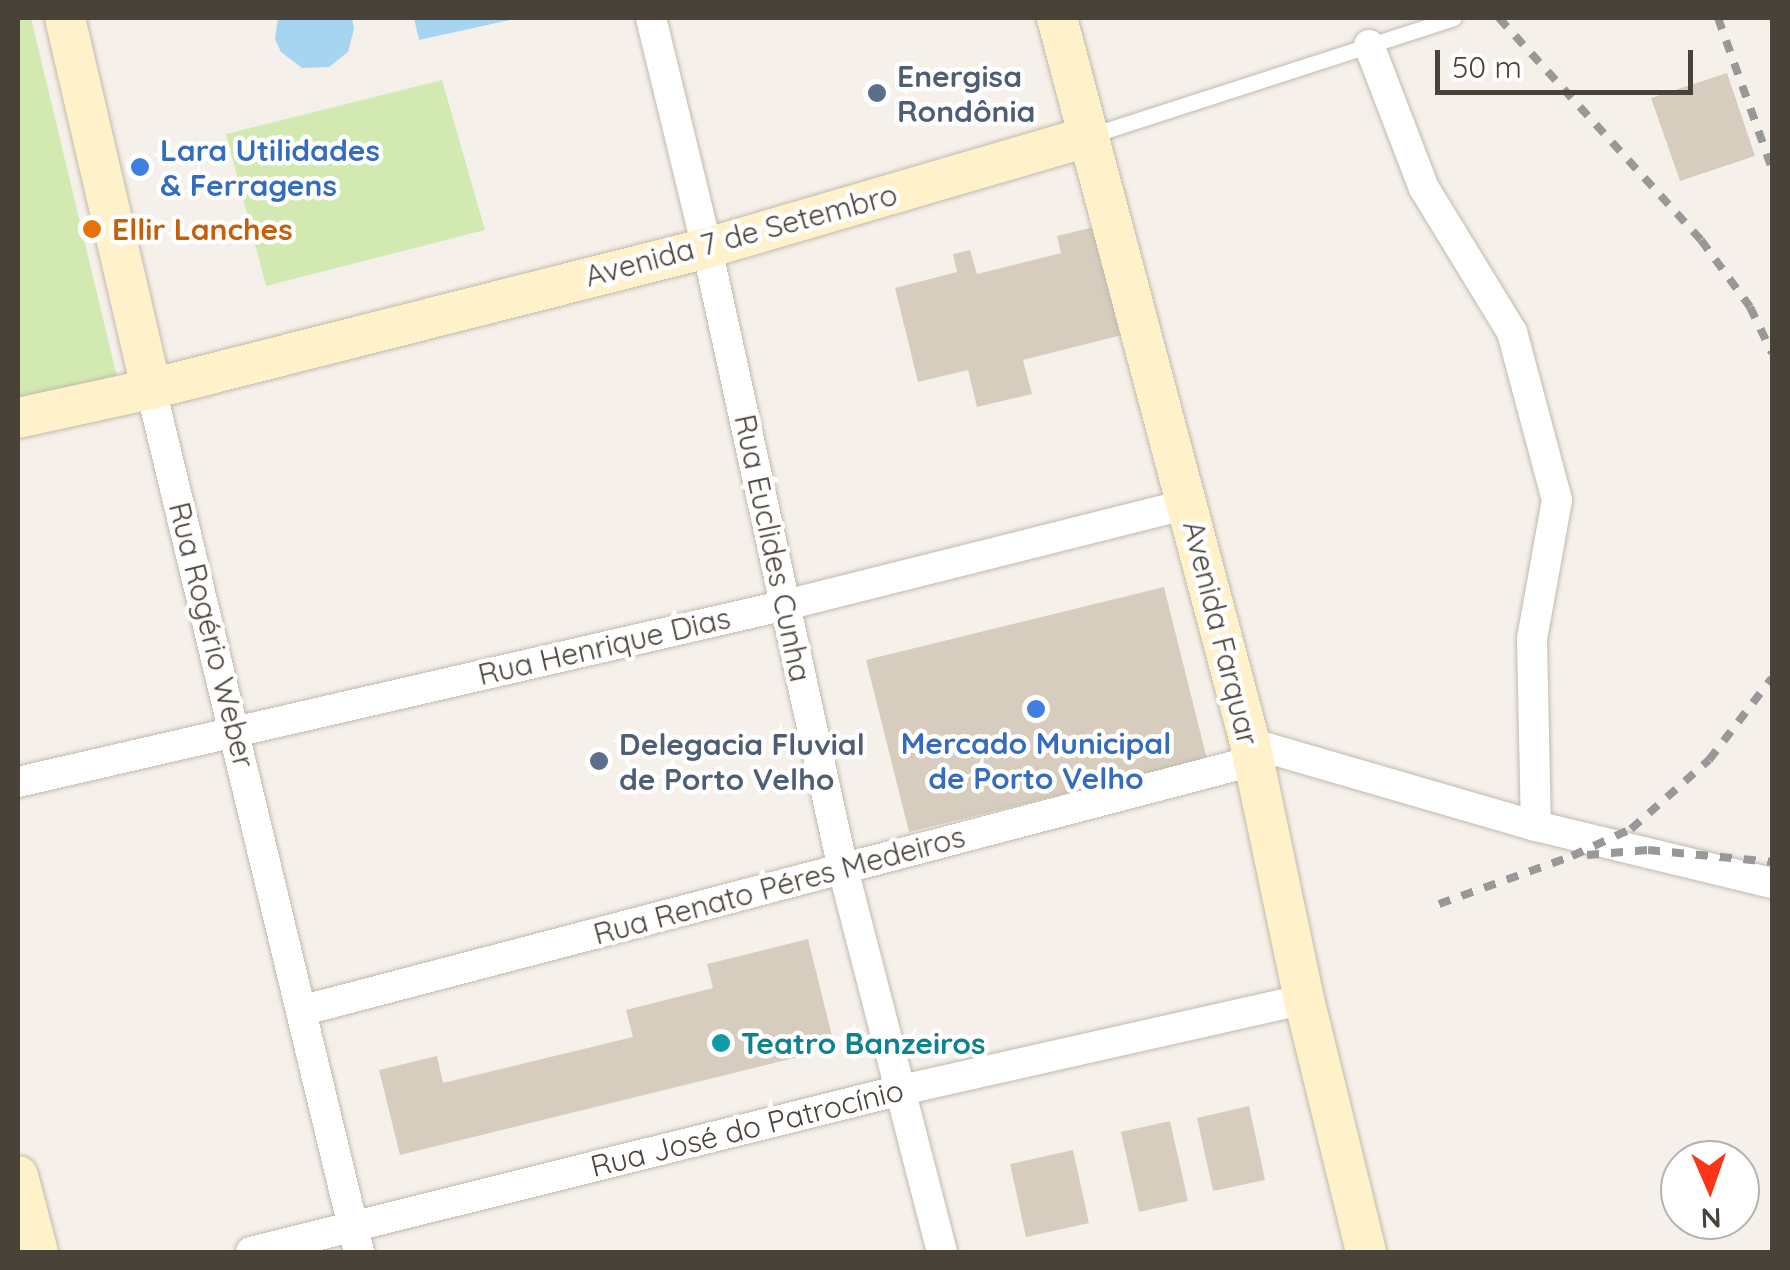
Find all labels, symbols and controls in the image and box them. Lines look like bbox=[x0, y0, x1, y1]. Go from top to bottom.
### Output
scale bar bbox=[1440, 30, 1698, 92]
text: 50 m bbox=[1452, 48, 1522, 86]
place label: Energisa Rondônia bbox=[897, 58, 1035, 128]
marker: Energisa Rondônia bbox=[866, 82, 888, 104]
place label: Lara Utilidades & Ferragens bbox=[160, 132, 380, 202]
marker: Lara Utilidades & Ferragens bbox=[129, 156, 151, 178]
street label: Avenida 7 de Setembro bbox=[581, 176, 901, 294]
place label: Ellir Lanches bbox=[112, 211, 293, 247]
marker: Ellir Lanches bbox=[81, 218, 103, 240]
street label: Rua Euclides Cunha bbox=[727, 411, 819, 685]
street label: Rua Rogério Weber bbox=[162, 498, 262, 772]
street label: Avenida Farquar bbox=[1176, 517, 1266, 749]
street label: Rua Henrique Dias bbox=[474, 599, 734, 693]
marker: Mercado Municipal de Porto Velho bbox=[1025, 698, 1047, 720]
place label: Mercado Municipal de Porto Velho bbox=[901, 725, 1171, 796]
place label: Delegacia Fluvial de Porto Velho bbox=[619, 726, 865, 796]
marker: Delegacia Fluvial de Porto Velho bbox=[588, 750, 610, 772]
street label: Rua Renato Péres Medeiros bbox=[589, 818, 969, 952]
place label: Teatro Banzeiros bbox=[741, 1025, 985, 1061]
marker: Teatro Banzeiros bbox=[710, 1032, 732, 1054]
street label: Rua José do Patrocínio bbox=[587, 1072, 907, 1184]
north arrow bbox=[1660, 1140, 1760, 1240]
text: N bbox=[1700, 1201, 1722, 1236]

